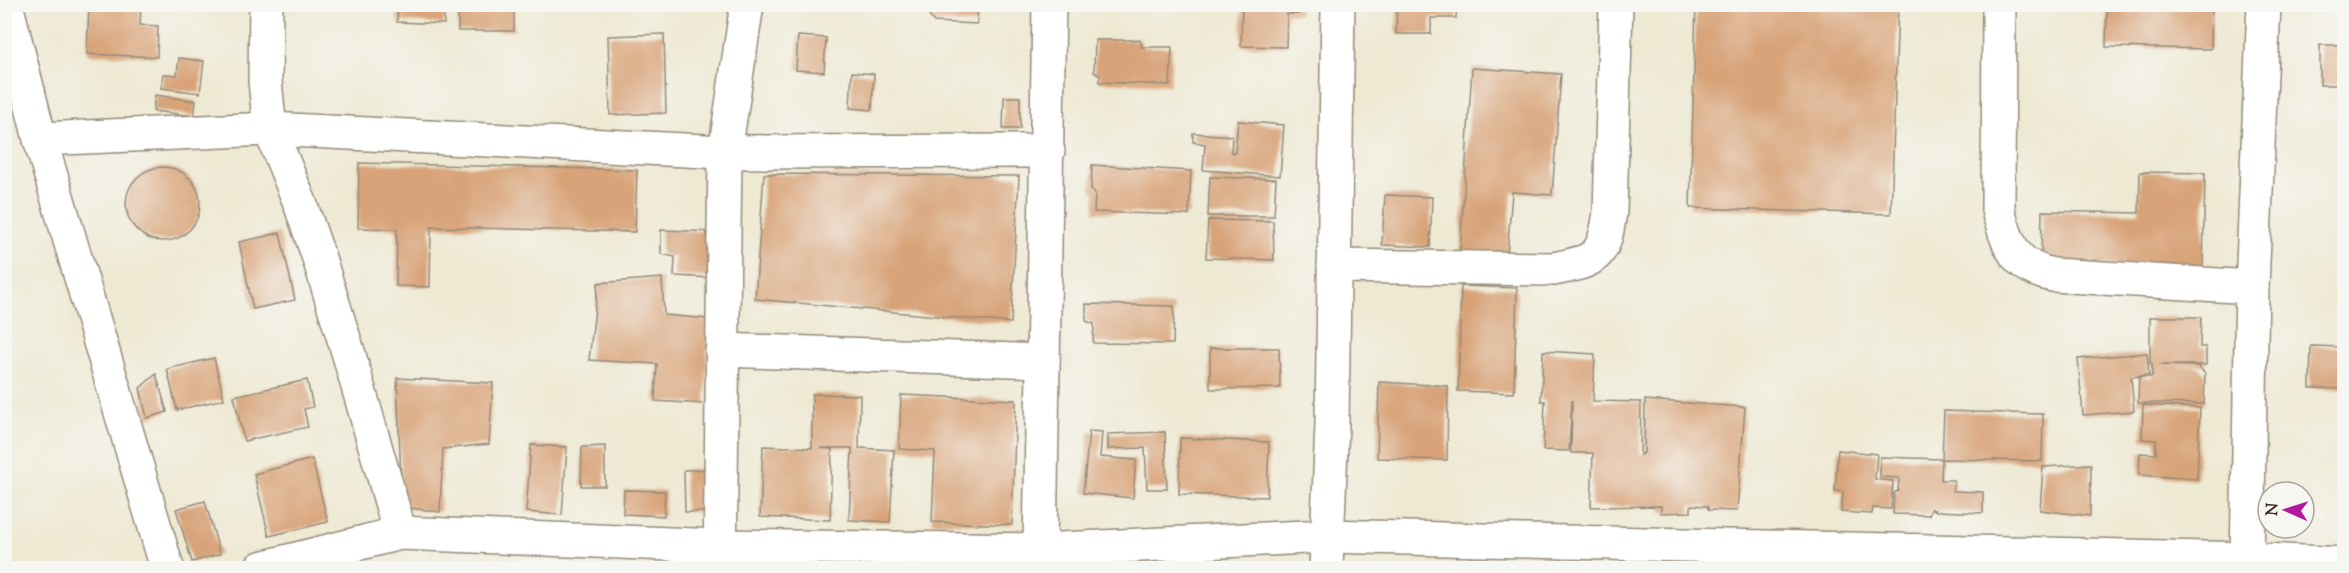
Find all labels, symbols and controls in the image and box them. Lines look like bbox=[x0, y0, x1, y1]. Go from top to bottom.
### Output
north arrow bbox=[2256, 480, 2316, 540]
text: N bbox=[2262, 502, 2285, 516]

